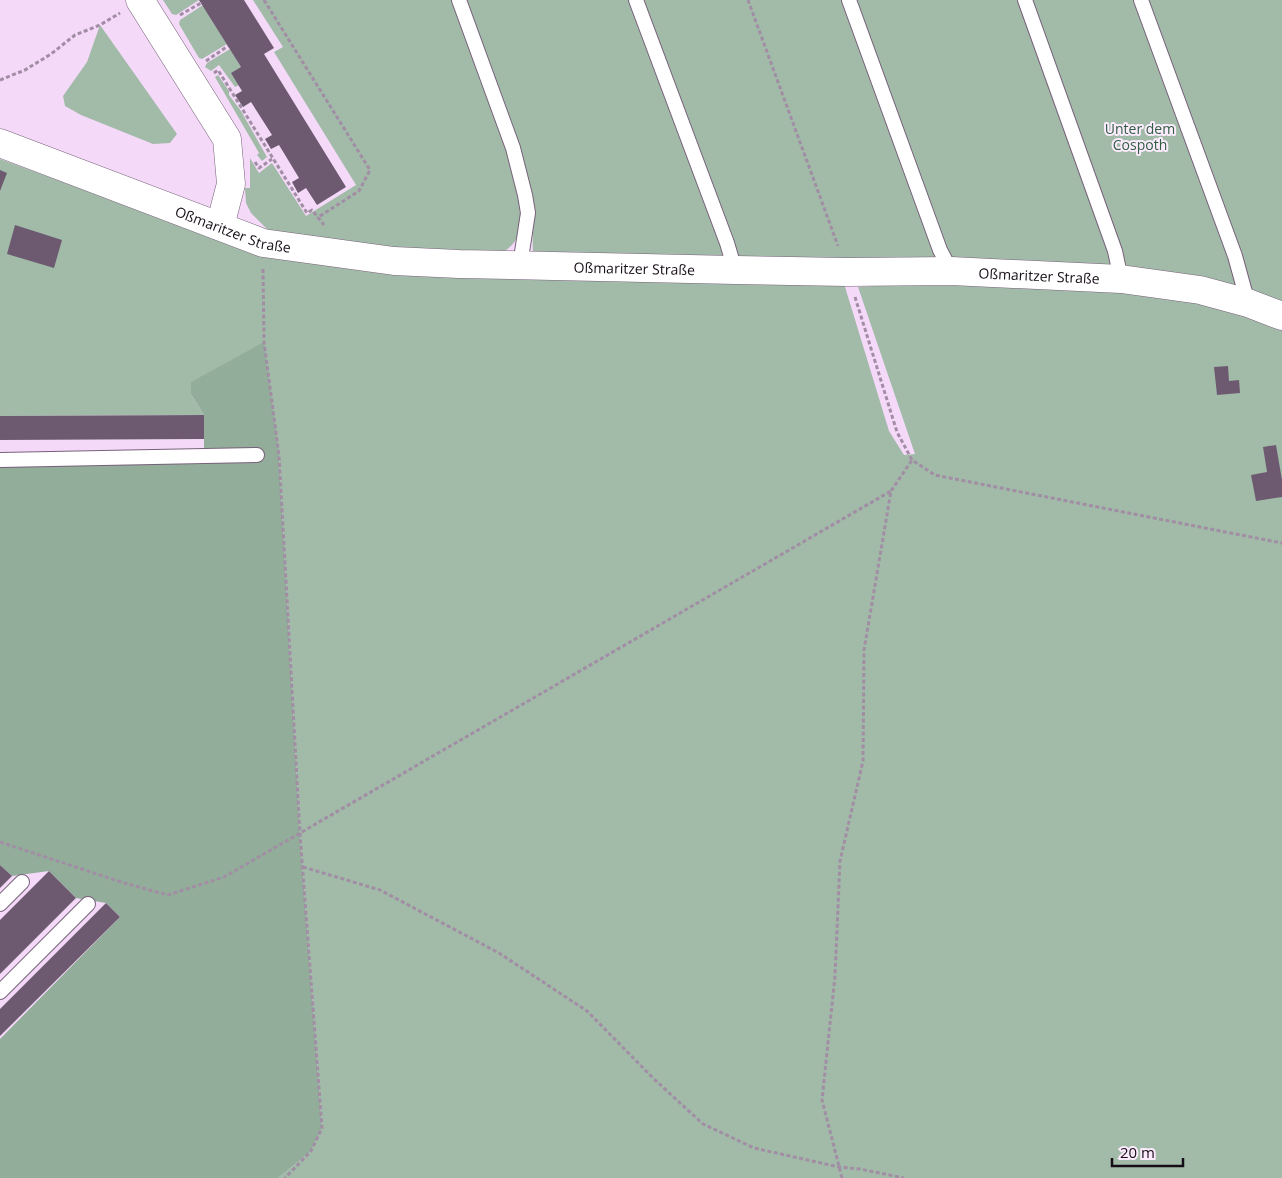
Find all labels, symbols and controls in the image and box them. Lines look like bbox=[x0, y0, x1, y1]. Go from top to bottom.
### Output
park label: Unter dem Cospoth bbox=[1105, 119, 1175, 154]
street label: Oßmaritzer Straße bbox=[173, 201, 292, 256]
street label: Oßmaritzer Straße bbox=[573, 257, 695, 279]
street label: Oßmaritzer Straße bbox=[978, 263, 1100, 287]
scale bar bbox=[1112, 1136, 1183, 1168]
text: 20 m bbox=[1120, 1142, 1155, 1162]

